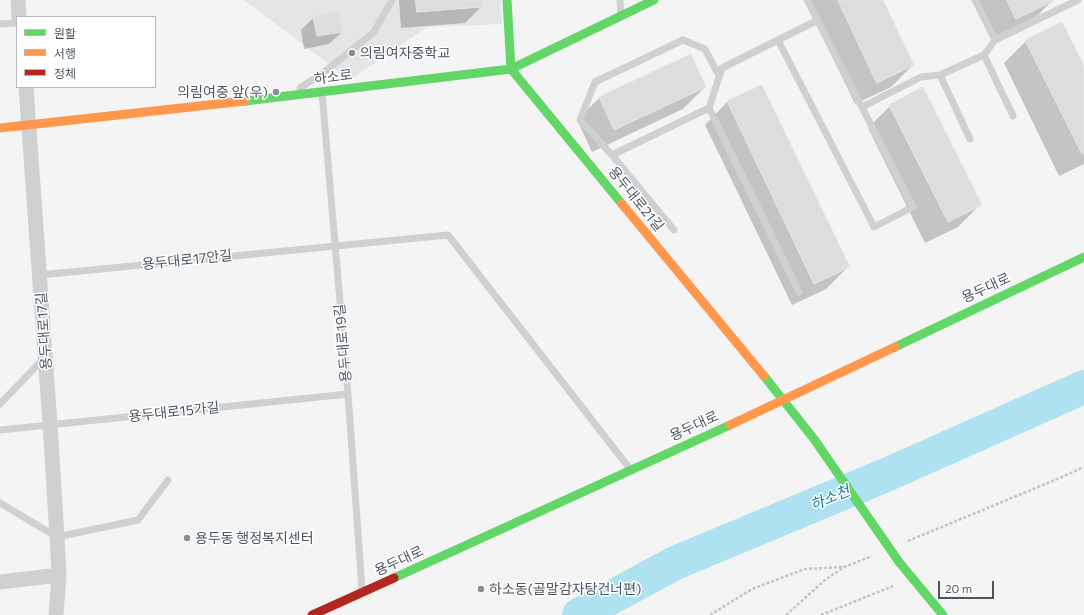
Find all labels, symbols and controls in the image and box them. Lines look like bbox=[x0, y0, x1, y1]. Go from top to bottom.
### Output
legend bbox=[16, 16, 156, 88]
text: 원활 bbox=[54, 26, 76, 40]
place label: 의림여자중학교 bbox=[360, 45, 450, 61]
text: 서행 bbox=[54, 46, 76, 60]
marker: 의림여자중학교 bbox=[347, 48, 357, 58]
text: 정체 bbox=[54, 66, 76, 80]
street label: 하소로 bbox=[313, 66, 353, 88]
place label: 의림여중 앞(우) bbox=[177, 84, 268, 100]
marker: 의림여중 앞(우) bbox=[271, 87, 281, 97]
street label: 용두대로21길 bbox=[605, 163, 667, 235]
street label: 용두대로17안길 bbox=[141, 247, 233, 273]
street label: 용두대로 bbox=[959, 270, 1013, 306]
street label: 용두대로17길 bbox=[33, 292, 55, 370]
street label: 용두대로19길 bbox=[331, 303, 355, 383]
street label: 용두대로15가길 bbox=[128, 399, 220, 425]
street label: 용두대로 bbox=[667, 408, 721, 444]
water label: 하소천 bbox=[807, 482, 853, 514]
place label: 용두동 행정복지센터 bbox=[195, 530, 314, 546]
marker: 용두동 행정복지센터 bbox=[182, 533, 192, 543]
street label: 용두대로 bbox=[372, 543, 426, 579]
scale bar bbox=[940, 573, 996, 599]
place label: 하소동(골말감자탕건너편) bbox=[489, 581, 641, 597]
text: 20 m bbox=[945, 581, 972, 595]
marker: 하소동(골말감자탕건너편) bbox=[476, 584, 486, 594]

